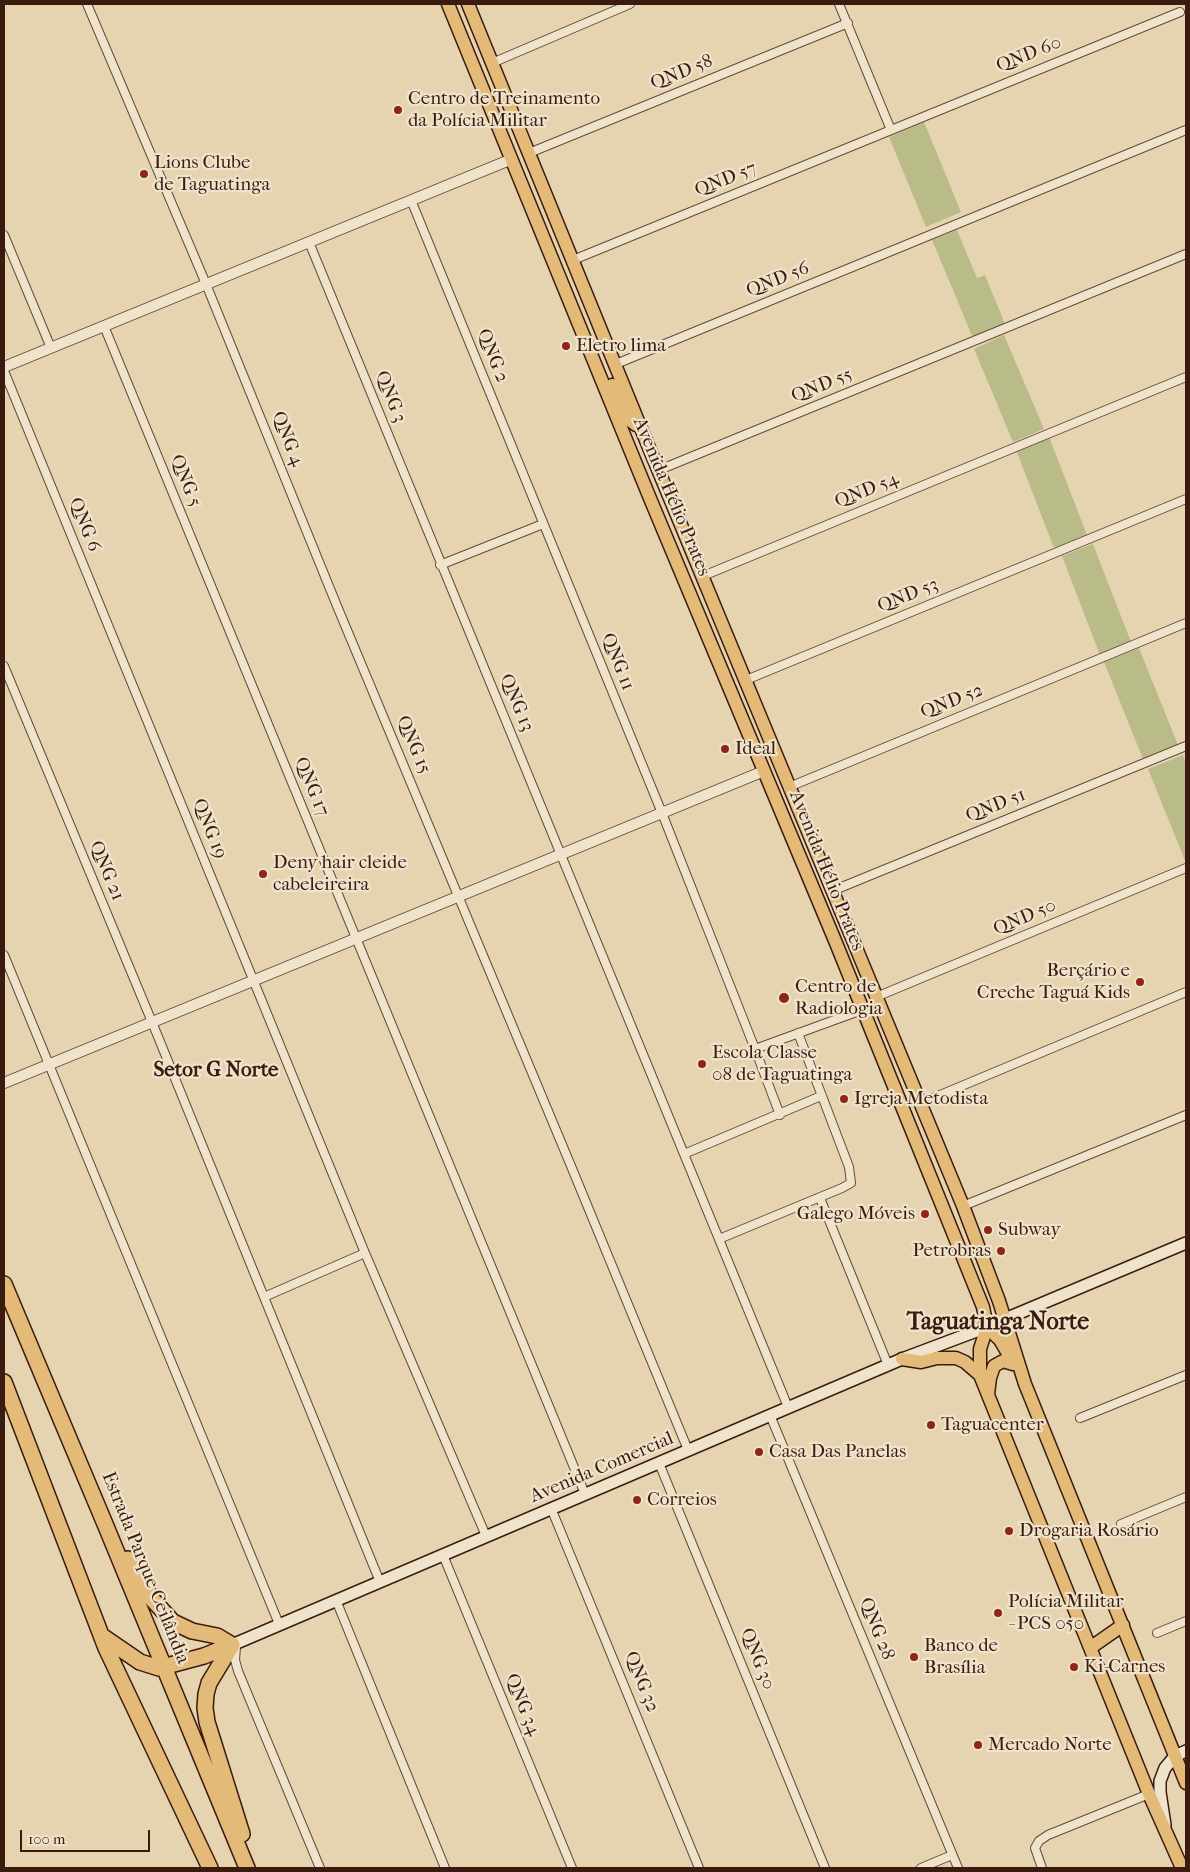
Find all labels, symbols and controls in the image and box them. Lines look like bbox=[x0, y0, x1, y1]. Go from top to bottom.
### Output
street label: QND 60 bbox=[993, 32, 1065, 78]
street label: QND 58 bbox=[648, 50, 716, 96]
place label: Centro de Treinamento da Polícia Militar bbox=[408, 88, 600, 132]
marker: Centro de Treinamento da Polícia Militar bbox=[392, 104, 404, 116]
place label: Lions Clube de Taguatinga bbox=[154, 152, 270, 196]
street label: QND 57 bbox=[692, 157, 760, 203]
marker: Lions Clube de Taguatinga bbox=[138, 168, 150, 180]
street label: QND 56 bbox=[743, 257, 813, 303]
street label: QNG 2 bbox=[471, 326, 513, 386]
place label: Eletro lima bbox=[576, 335, 666, 357]
marker: Eletro lima bbox=[560, 340, 572, 352]
street label: QND 55 bbox=[788, 363, 856, 409]
street label: QNG 3 bbox=[369, 368, 411, 426]
street label: QNG 4 bbox=[266, 408, 308, 470]
street label: Avenida Hélio Prates bbox=[627, 414, 715, 580]
street label: QNG 5 bbox=[164, 452, 206, 510]
street label: QND 54 bbox=[832, 468, 902, 514]
street label: QNG 6 bbox=[63, 495, 105, 555]
street label: QND 53 bbox=[874, 574, 942, 618]
street label: QNG 11 bbox=[595, 630, 639, 694]
street label: QNG 13 bbox=[494, 671, 538, 735]
street label: QND 52 bbox=[917, 679, 987, 725]
street label: QNG 15 bbox=[391, 712, 435, 778]
place label: Ideal bbox=[735, 738, 776, 760]
marker: Ideal bbox=[719, 743, 731, 755]
street label: QNG 17 bbox=[288, 754, 334, 820]
street label: QND 51 bbox=[963, 784, 1029, 828]
street label: Avenida Hélio Prates bbox=[784, 788, 868, 954]
street label: QNG 19 bbox=[187, 796, 231, 862]
street label: QNG 21 bbox=[83, 838, 129, 904]
place label: Deny hair cleide cabeleireira bbox=[273, 852, 407, 896]
marker: Deny hair cleide cabeleireira bbox=[257, 868, 269, 880]
street label: QND 50 bbox=[990, 895, 1060, 941]
place label: Berçário e Creche Taguá Kids bbox=[977, 960, 1130, 1004]
place label: Centro de Radiologia bbox=[795, 976, 883, 1020]
marker: Berçário e Creche Taguá Kids bbox=[1134, 976, 1146, 988]
marker: Centro de Radiologia bbox=[777, 991, 791, 1005]
place label: Escola Classe 08 de Taguatinga bbox=[712, 1042, 852, 1086]
district label: Setor G Norte bbox=[153, 1058, 279, 1084]
marker: Escola Classe 08 de Taguatinga bbox=[696, 1058, 708, 1070]
place label: Igreja Metodista bbox=[854, 1088, 988, 1110]
marker: Igreja Metodista bbox=[838, 1093, 850, 1105]
place label: Galego Móveis bbox=[797, 1203, 915, 1225]
marker: Galego Móveis bbox=[919, 1208, 931, 1220]
place label: Subway bbox=[998, 1219, 1061, 1241]
marker: Subway bbox=[982, 1224, 994, 1236]
place label: Petrobras bbox=[913, 1240, 991, 1262]
marker: Petrobras bbox=[995, 1245, 1007, 1257]
district label: Taguatinga Norte bbox=[907, 1309, 1089, 1337]
place label: Taguacenter bbox=[941, 1414, 1044, 1436]
marker: Taguacenter bbox=[925, 1419, 937, 1431]
street label: Avenida Comercial bbox=[527, 1427, 677, 1509]
place label: Casa Das Panelas bbox=[769, 1441, 906, 1463]
marker: Casa Das Panelas bbox=[753, 1446, 765, 1458]
street label: Estrada Parque Ceilândia bbox=[96, 1469, 194, 1667]
place label: Correios bbox=[647, 1489, 717, 1511]
marker: Correios bbox=[631, 1494, 643, 1506]
place label: Drogaria Rosário bbox=[1019, 1520, 1159, 1542]
marker: Drogaria Rosário bbox=[1003, 1525, 1015, 1537]
place label: Polícia Militar - PCS 050 bbox=[1008, 1591, 1124, 1635]
street label: QNG 28 bbox=[853, 1594, 899, 1664]
marker: Polícia Militar - PCS 050 bbox=[992, 1607, 1004, 1619]
street label: QNG 30 bbox=[734, 1625, 780, 1693]
place label: Banco de Brasília bbox=[924, 1635, 998, 1679]
street label: QNG 32 bbox=[619, 1648, 663, 1716]
marker: Banco de Brasília bbox=[908, 1651, 920, 1663]
place label: Ki-Carnes bbox=[1084, 1656, 1165, 1678]
marker: Ki-Carnes bbox=[1068, 1661, 1080, 1673]
street label: QNG 34 bbox=[499, 1671, 545, 1739]
place label: Mercado Norte bbox=[988, 1734, 1112, 1756]
marker: Mercado Norte bbox=[972, 1739, 984, 1751]
scale bar bbox=[22, 1820, 152, 1852]
text: 100 m bbox=[28, 1830, 66, 1848]

